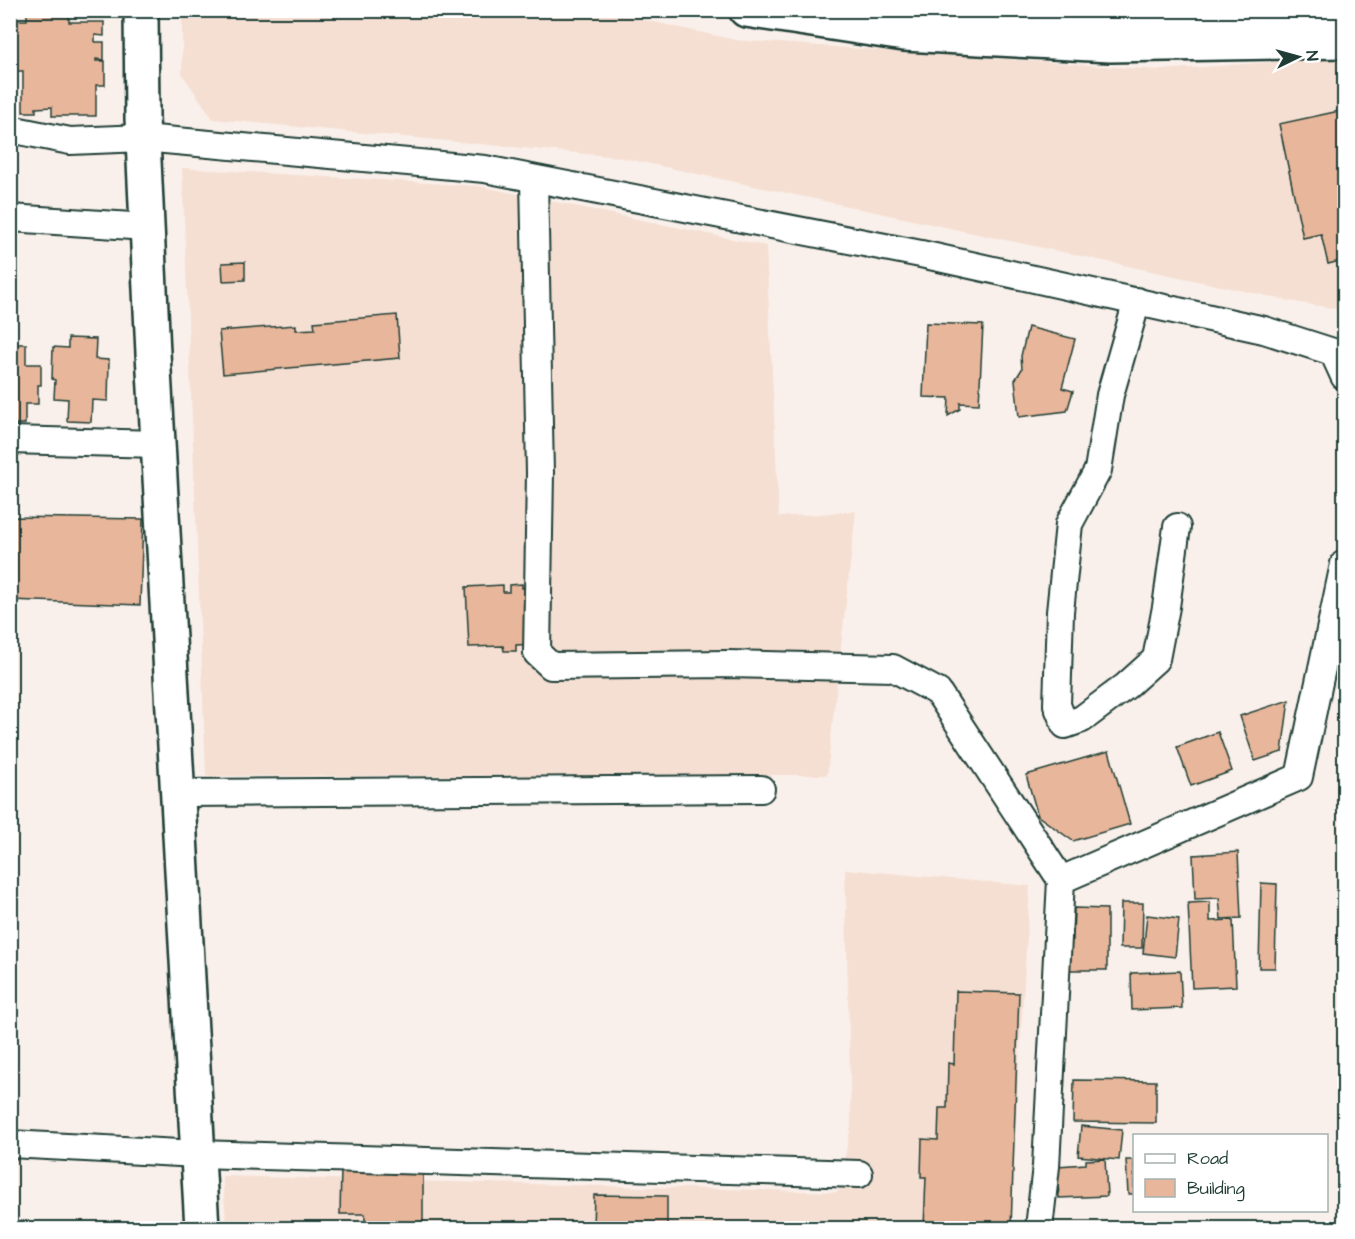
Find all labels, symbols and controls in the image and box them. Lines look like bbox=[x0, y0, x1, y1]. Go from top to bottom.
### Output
north arrow bbox=[1268, 27, 1328, 87]
text: N bbox=[1301, 50, 1323, 62]
legend bbox=[1133, 1134, 1328, 1212]
text: Road bbox=[1187, 1146, 1228, 1171]
text: Building bbox=[1187, 1176, 1245, 1202]

